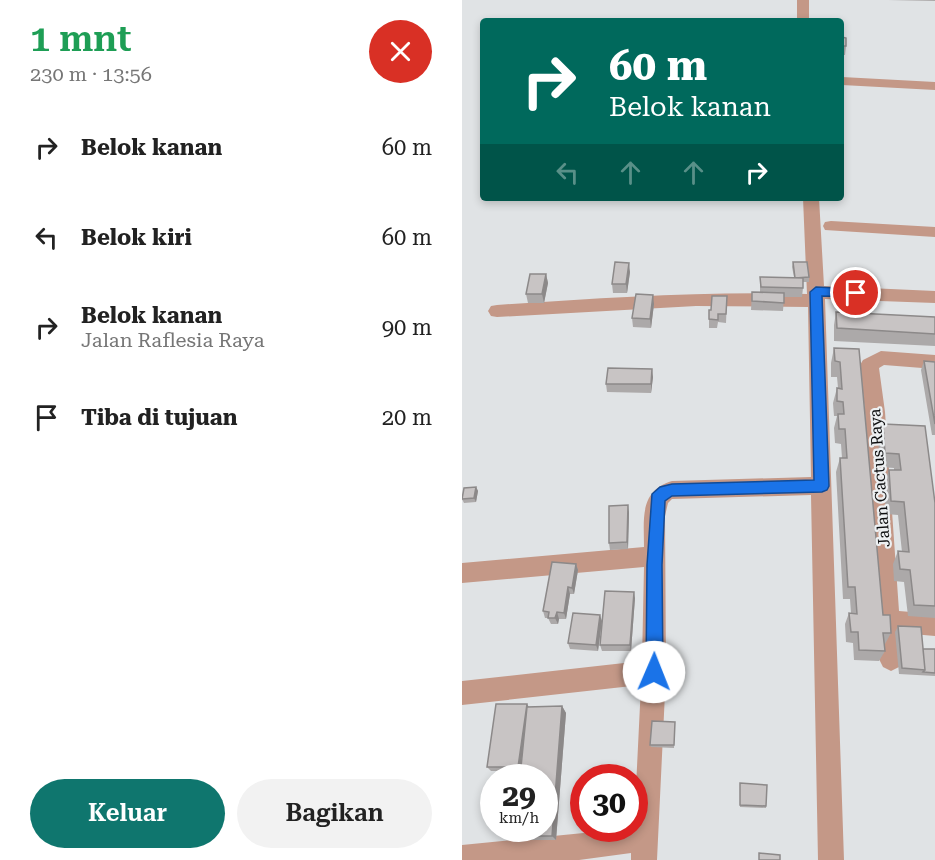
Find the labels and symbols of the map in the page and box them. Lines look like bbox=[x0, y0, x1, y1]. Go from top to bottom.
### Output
pin bbox=[830, 267, 881, 318]
street label: Jalan Cactus Raya bbox=[865, 408, 894, 548]
position arrow bbox=[622, 640, 686, 704]
speed limit sign: 30 bbox=[570, 764, 648, 842]

